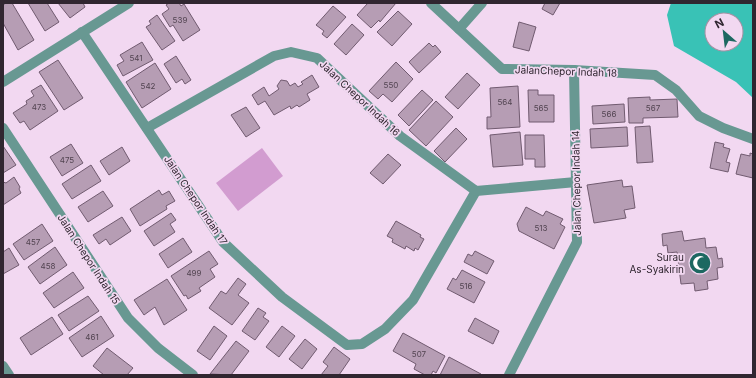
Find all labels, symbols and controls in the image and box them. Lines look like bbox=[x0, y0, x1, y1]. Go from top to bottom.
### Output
north arrow bbox=[704, 12, 744, 52]
house number: 539 bbox=[173, 15, 187, 25]
text: N bbox=[712, 15, 726, 31]
house number: 541 bbox=[129, 53, 143, 63]
street label: Jalan Chepor Indah 16 bbox=[317, 58, 403, 138]
street label: JalanChepor Indah 18 bbox=[515, 63, 617, 79]
house number: 550 bbox=[384, 80, 398, 90]
house number: 542 bbox=[141, 81, 156, 91]
house number: 564 bbox=[498, 97, 513, 107]
house number: 473 bbox=[32, 102, 46, 112]
house number: 565 bbox=[534, 103, 548, 113]
house number: 567 bbox=[646, 103, 661, 113]
house number: 566 bbox=[602, 109, 616, 119]
street label: Jalan Chepor Indah 14 bbox=[569, 130, 583, 236]
street label: Jalan Chepor Indah 17 bbox=[162, 153, 230, 247]
house number: 475 bbox=[60, 155, 74, 165]
street label: Jalan Chepor Indah 15 bbox=[55, 212, 123, 306]
house number: 513 bbox=[534, 223, 548, 233]
house number: 457 bbox=[26, 237, 41, 247]
mosque icon: Surau As-Syakirin bbox=[687, 250, 713, 276]
place label: Surau As-Syakirin bbox=[629, 251, 684, 275]
house number: 458 bbox=[41, 261, 56, 271]
house number: 499 bbox=[186, 268, 202, 278]
house number: 516 bbox=[459, 281, 473, 291]
house number: 461 bbox=[85, 332, 99, 342]
house number: 507 bbox=[412, 349, 427, 359]

